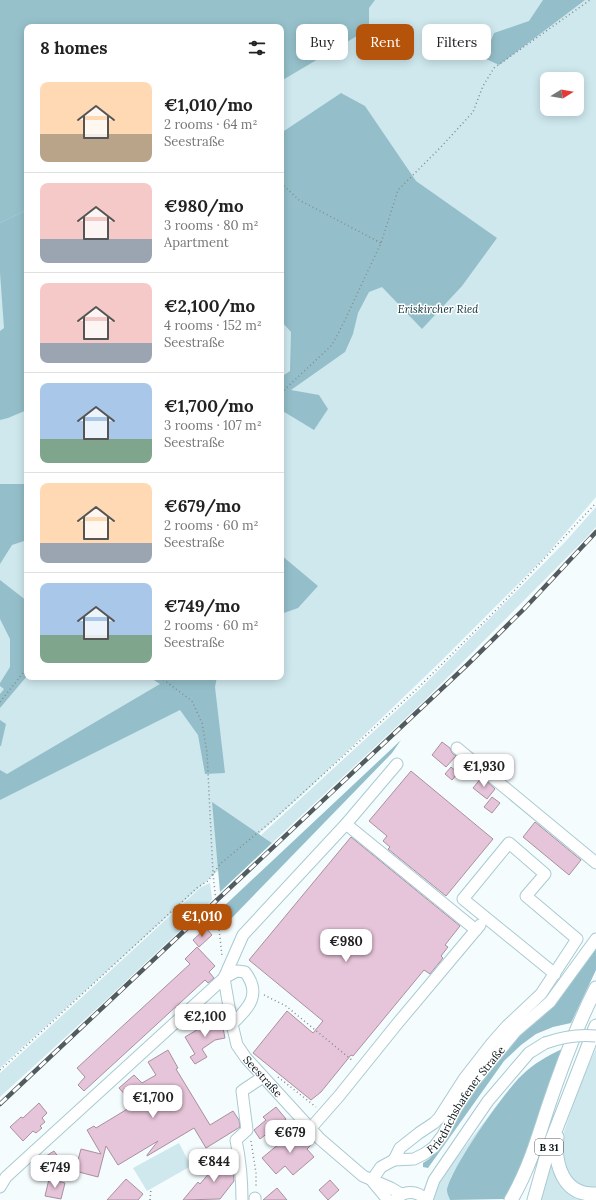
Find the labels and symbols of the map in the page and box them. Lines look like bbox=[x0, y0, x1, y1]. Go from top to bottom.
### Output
north arrow bbox=[540, 72, 584, 116]
park label: Eriskircher Ried bbox=[398, 302, 479, 316]
pin: €1,930 bbox=[451, 754, 517, 788]
pin: €1,010 bbox=[169, 904, 235, 938]
pin: €980 bbox=[322, 929, 370, 963]
pin: €2,100 bbox=[172, 1004, 238, 1038]
street label: Friedrichshafener Straße bbox=[424, 1043, 508, 1157]
street label: Seestraße bbox=[240, 1053, 285, 1100]
pin: €1,700 bbox=[120, 1085, 186, 1119]
pin: €679 bbox=[266, 1120, 314, 1154]
road number: B 31 bbox=[535, 1139, 563, 1155]
pin: €844 bbox=[190, 1149, 238, 1183]
pin: €749 bbox=[31, 1155, 79, 1189]

